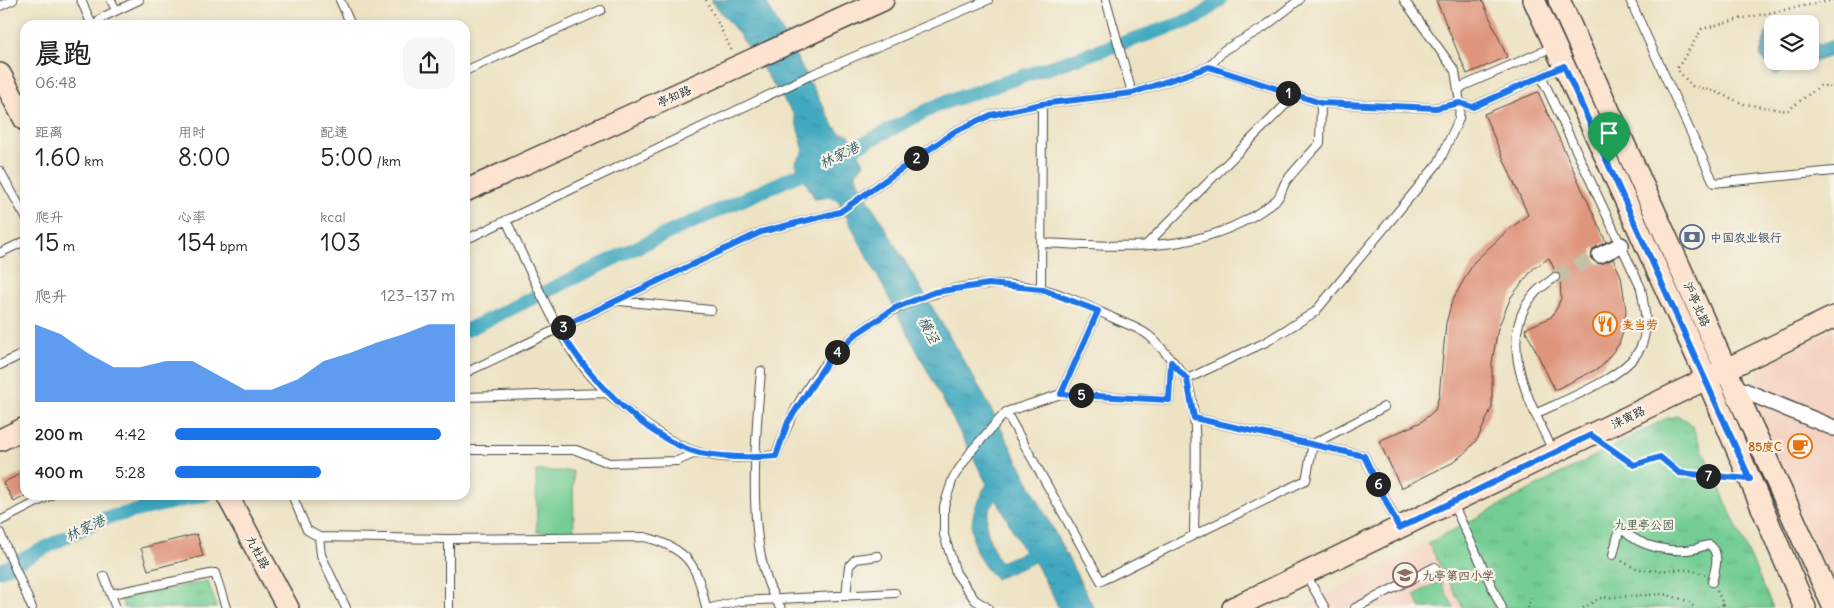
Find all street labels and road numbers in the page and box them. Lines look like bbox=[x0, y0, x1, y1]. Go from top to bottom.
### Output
street label: 亭知路 bbox=[654, 82, 694, 110]
street label: 沪亭北路 bbox=[1680, 279, 1714, 329]
street label: 涞寅路 bbox=[1609, 402, 1647, 432]
street label: 九杜路 bbox=[243, 533, 273, 571]

